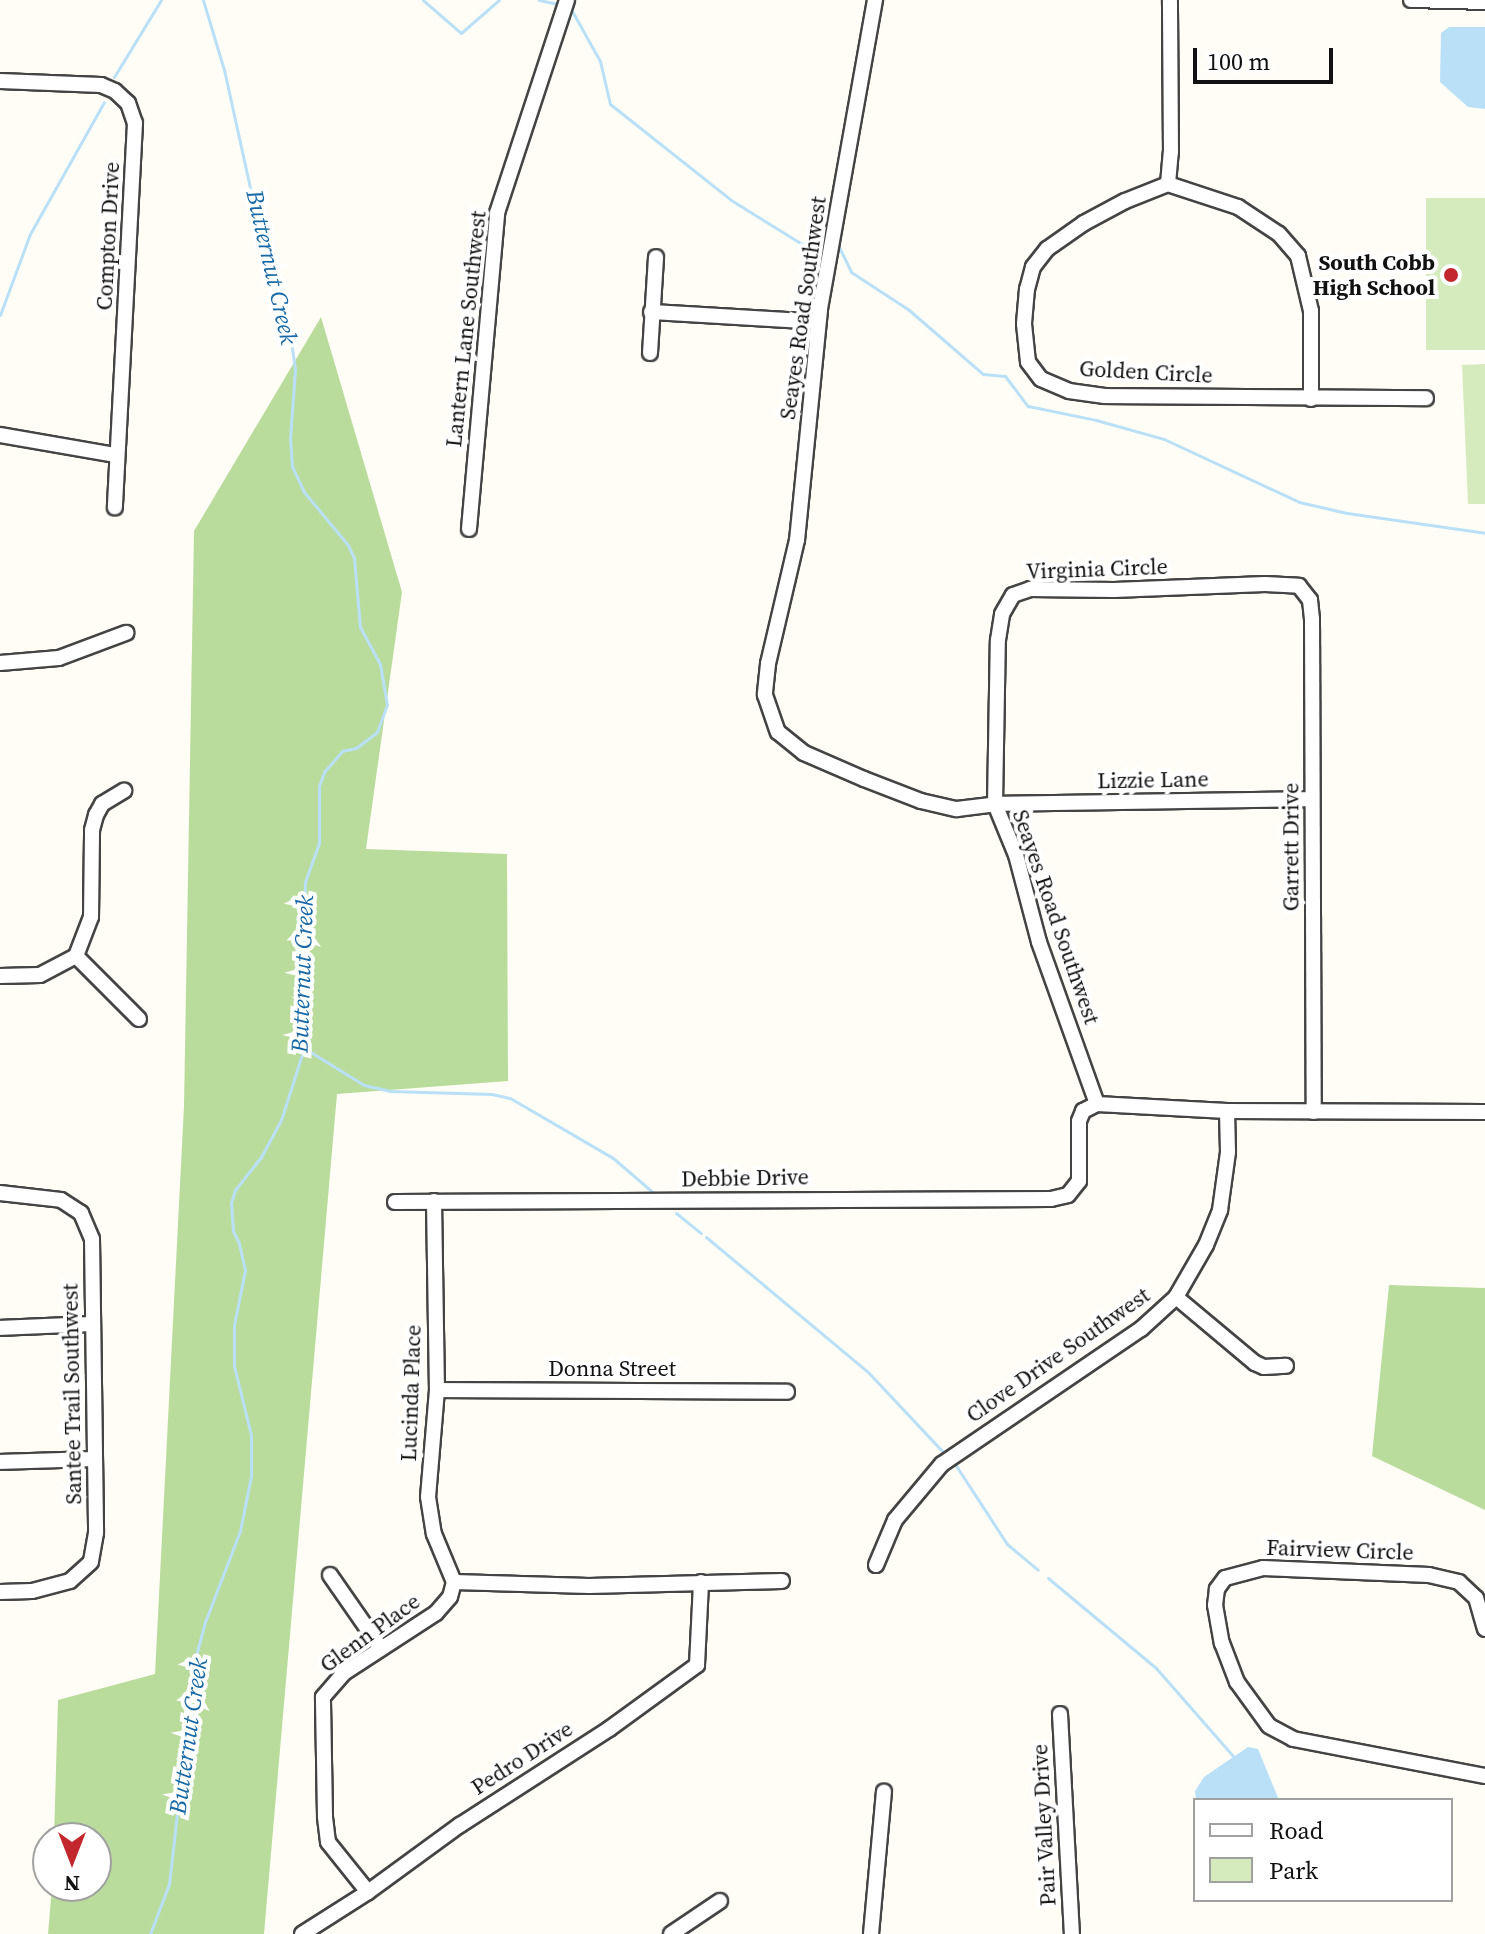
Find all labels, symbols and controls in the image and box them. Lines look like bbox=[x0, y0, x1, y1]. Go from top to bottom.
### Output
scale bar bbox=[1197, 32, 1337, 82]
text: 100 m bbox=[1207, 45, 1270, 78]
street label: Compton Drive bbox=[91, 161, 125, 311]
water label: Butternut Creek bbox=[240, 187, 304, 347]
street label: Seayes Road Southwest bbox=[774, 195, 832, 421]
street label: Lantern Lane Southwest bbox=[440, 210, 492, 448]
place label: South Cobb High School bbox=[1313, 249, 1435, 300]
marker: South Cobb High School bbox=[1442, 266, 1460, 284]
street label: Golden Circle bbox=[1079, 355, 1213, 389]
street label: Virginia Circle bbox=[1026, 553, 1168, 585]
street label: Lizzie Lane bbox=[1097, 766, 1209, 794]
street label: Garrett Drive bbox=[1278, 783, 1304, 911]
street label: Seayes Road Southwest bbox=[1007, 806, 1105, 1028]
water label: Butternut Creek bbox=[285, 895, 319, 1053]
street label: Debbie Drive bbox=[681, 1164, 809, 1192]
street label: Clove Drive Southwest bbox=[961, 1282, 1155, 1428]
street label: Santee Trail Southwest bbox=[57, 1283, 87, 1505]
street label: Lucinda Place bbox=[395, 1324, 427, 1462]
street label: Donna Street bbox=[548, 1356, 676, 1382]
street label: Fairview Circle bbox=[1266, 1534, 1414, 1566]
street label: Glenn Place bbox=[315, 1588, 425, 1678]
water label: Butternut Creek bbox=[163, 1656, 213, 1816]
street label: Pedro Drive bbox=[466, 1715, 578, 1801]
street label: Pair Valley Drive bbox=[1027, 1743, 1061, 1907]
legend bbox=[1193, 1798, 1453, 1902]
text: Road bbox=[1269, 1814, 1323, 1847]
north arrow bbox=[32, 1822, 112, 1902]
text: Park bbox=[1269, 1854, 1318, 1887]
text: N bbox=[64, 1869, 80, 1899]

